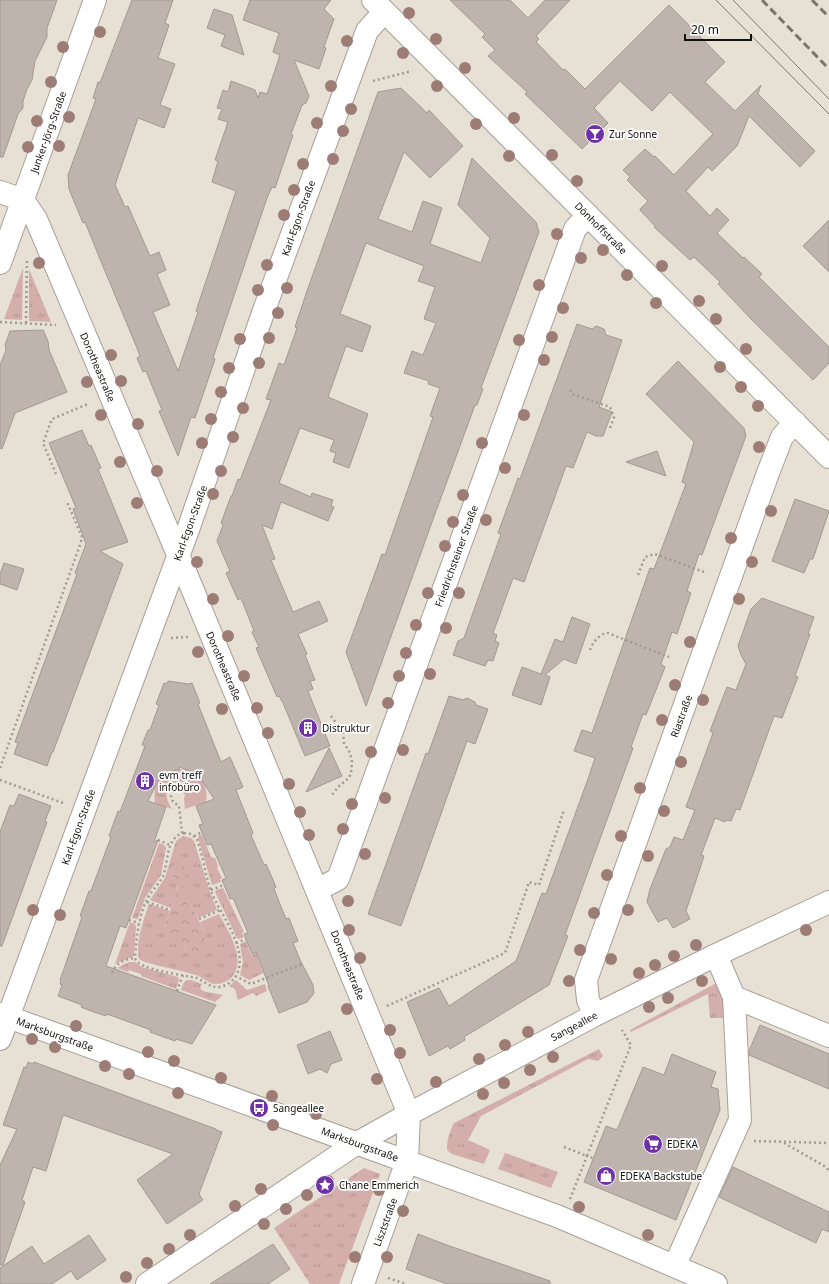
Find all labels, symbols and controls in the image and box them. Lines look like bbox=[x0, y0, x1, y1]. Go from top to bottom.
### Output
scale bar bbox=[685, 16, 751, 42]
text: 20 m bbox=[691, 21, 719, 38]
street label: Junker-Jörg-Straße bbox=[26, 89, 69, 176]
bar icon: Zur Sonne bbox=[584, 123, 606, 145]
place label: Zur Sonne bbox=[609, 127, 658, 141]
street label: Karl-Egon-Straße bbox=[278, 178, 318, 258]
street label: Dönhoffstraße bbox=[572, 199, 630, 257]
street label: Dorotheastraße bbox=[77, 330, 119, 404]
street label: Karl-Egon-Straße bbox=[170, 483, 210, 563]
street label: Friedrichsteiner Straße bbox=[431, 503, 481, 609]
street label: Dorotheastraße bbox=[203, 629, 245, 703]
street label: Riastraße bbox=[667, 692, 695, 739]
building icon: Distruktur bbox=[297, 717, 319, 739]
place label: Distruktur bbox=[322, 721, 370, 735]
place label: evm treff infobüro bbox=[159, 768, 203, 794]
building icon: evm treff infobüro bbox=[134, 770, 156, 792]
street label: Karl-Egon-Straße bbox=[58, 787, 98, 867]
street label: Dorotheastraße bbox=[328, 928, 369, 1002]
street label: Sangeallee bbox=[548, 1008, 600, 1044]
street label: Marksburgstraße bbox=[14, 1014, 96, 1055]
bus stop icon: Sangeallee bbox=[248, 1097, 270, 1119]
place label: Sangeallee bbox=[273, 1101, 324, 1115]
street label: Marksburgstraße bbox=[319, 1124, 401, 1165]
supermarket icon: EDEKA bbox=[642, 1133, 664, 1155]
place label: EDEKA bbox=[667, 1137, 699, 1151]
shop icon: EDEKA Backstube bbox=[595, 1165, 617, 1187]
place label: EDEKA Backstube bbox=[620, 1169, 703, 1183]
place icon: Chane Emmerich bbox=[314, 1174, 336, 1196]
place label: Chane Emmerich bbox=[339, 1178, 419, 1192]
street label: Lisztstraße bbox=[370, 1195, 400, 1248]

